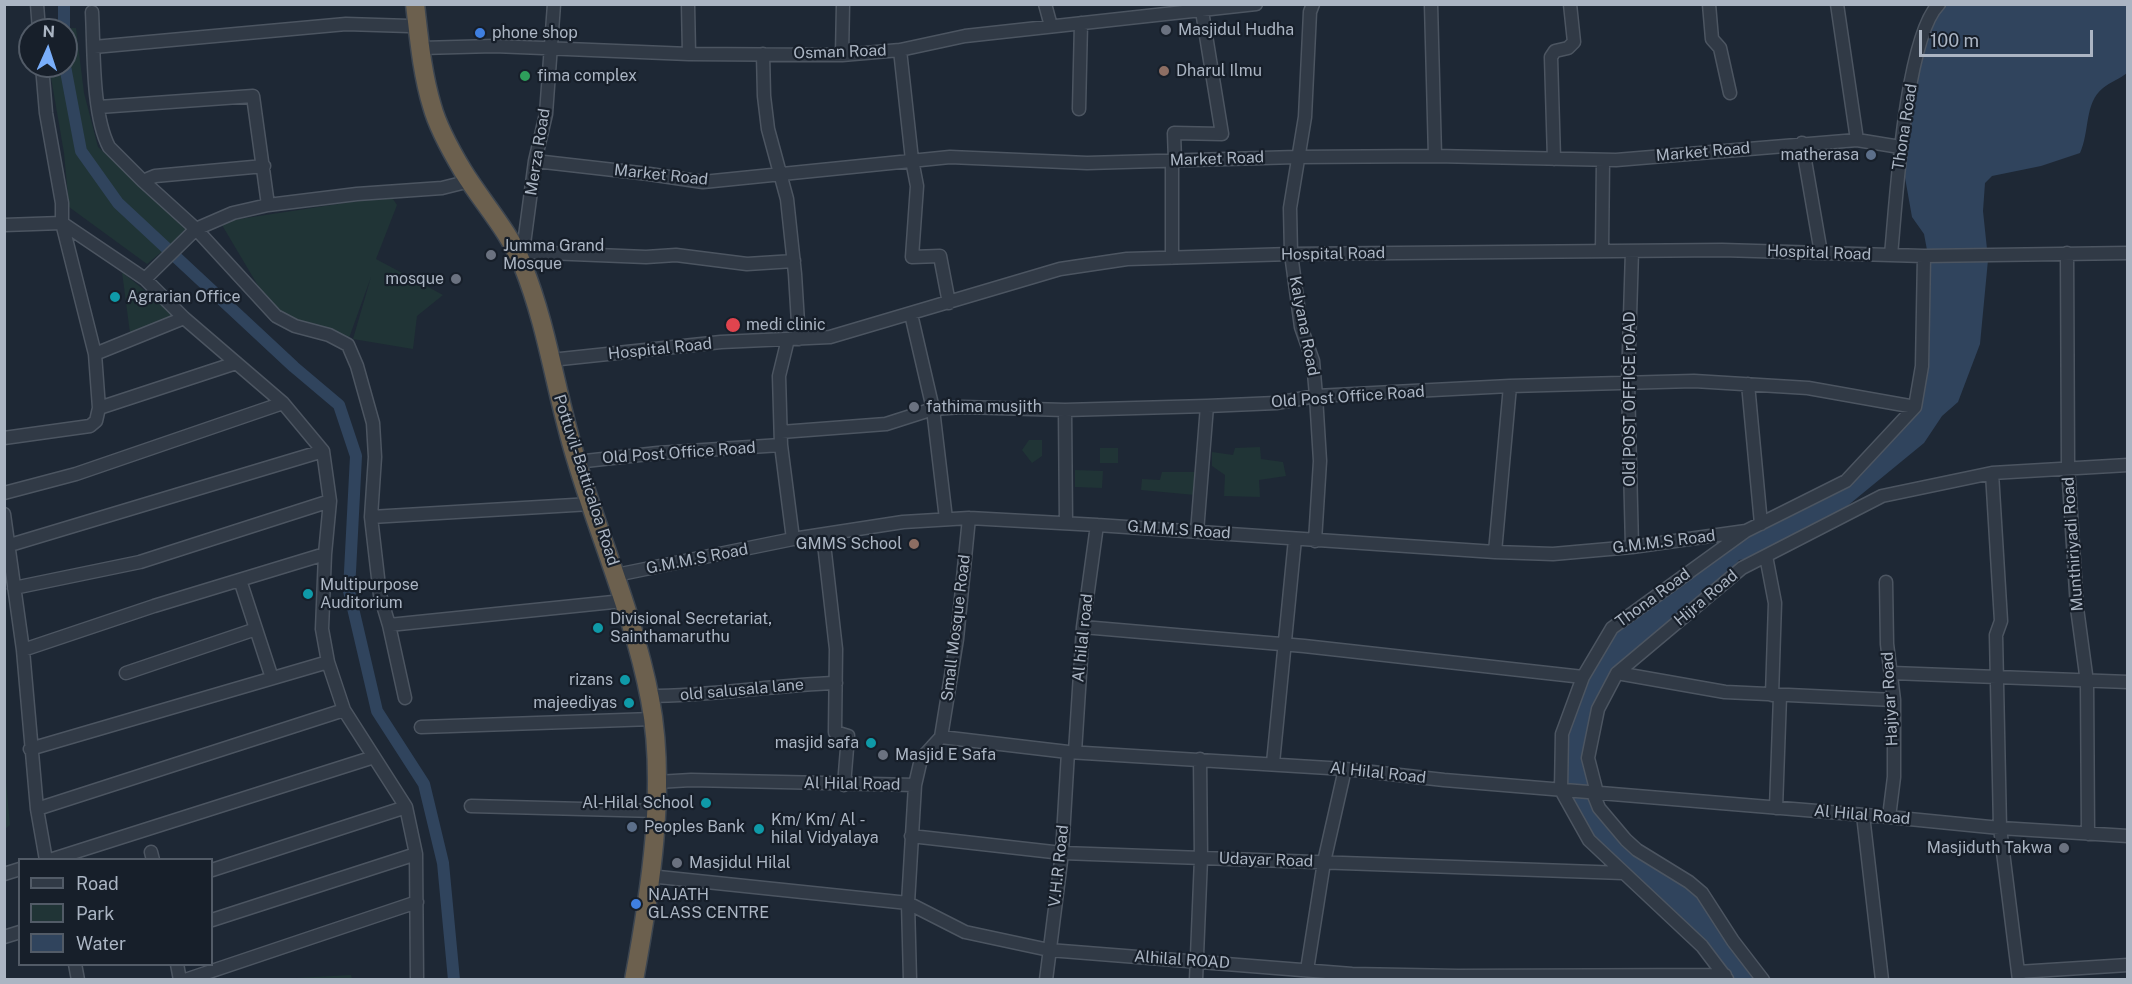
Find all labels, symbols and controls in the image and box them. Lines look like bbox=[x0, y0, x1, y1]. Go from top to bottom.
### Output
north arrow bbox=[18, 18, 78, 78]
scale bar bbox=[1922, 18, 2096, 56]
place label: Masjidul Hudha bbox=[1178, 20, 1294, 40]
text: N bbox=[42, 22, 56, 41]
place label: phone shop bbox=[492, 23, 578, 43]
marker: Masjidul Hudha bbox=[1159, 23, 1173, 37]
marker: phone shop bbox=[473, 26, 487, 40]
text: 100 m bbox=[1930, 30, 1979, 51]
street label: Osman Road bbox=[793, 41, 887, 63]
place label: Dharul Ilmu bbox=[1176, 61, 1262, 81]
marker: Dharul Ilmu bbox=[1157, 64, 1171, 78]
place label: fima complex bbox=[537, 66, 637, 86]
marker: fima complex bbox=[518, 69, 532, 83]
street label: Thona Road bbox=[1889, 82, 1921, 172]
street label: Merza Road bbox=[522, 107, 554, 197]
street label: Market Road bbox=[1655, 138, 1751, 166]
place label: matherasa bbox=[1780, 145, 1859, 165]
street label: Market Road bbox=[1169, 148, 1265, 170]
marker: matherasa bbox=[1864, 148, 1878, 162]
street label: Market Road bbox=[613, 161, 709, 189]
place label: Jumma Grand Mosque bbox=[503, 236, 604, 274]
street label: Hospital Road bbox=[1767, 242, 1871, 264]
street label: Hospital Road bbox=[1281, 243, 1385, 265]
marker: Jumma Grand Mosque bbox=[484, 248, 498, 262]
place label: mosque bbox=[385, 269, 444, 289]
marker: mosque bbox=[449, 272, 463, 286]
street label: Kalyana Road bbox=[1285, 274, 1323, 378]
place label: Agrarian Office bbox=[127, 287, 241, 307]
marker: Agrarian Office bbox=[108, 290, 122, 304]
street label: Old POST OFFICE rOAD bbox=[1620, 311, 1640, 487]
place label: medi clinic bbox=[746, 315, 826, 335]
marker: medi clinic bbox=[724, 316, 742, 334]
street label: Hospital Road bbox=[607, 334, 713, 364]
street label: Old Post Office Road bbox=[1271, 382, 1425, 412]
street label: Pottuvil-Batticaloa Road bbox=[549, 392, 623, 568]
place label: fathima musjith bbox=[926, 397, 1042, 417]
marker: fathima musjith bbox=[907, 400, 921, 414]
street label: Old Post Office Road bbox=[602, 438, 756, 468]
street label: Munthiriyadi Road bbox=[2059, 476, 2087, 612]
street label: G.M.M.S Road bbox=[1127, 517, 1231, 543]
street label: G.M.M.S Road bbox=[1611, 526, 1717, 558]
place label: GMMS School bbox=[796, 534, 902, 554]
marker: GMMS School bbox=[907, 537, 921, 551]
street label: G.M.M.S Road bbox=[644, 540, 750, 578]
street label: Small Mosque Road bbox=[937, 554, 975, 702]
street label: Thona Road bbox=[1612, 564, 1694, 632]
street label: Hijra Road bbox=[1670, 566, 1742, 630]
place label: Multipurpose Auditorium bbox=[320, 575, 419, 613]
marker: Multipurpose Auditorium bbox=[301, 587, 315, 601]
street label: Al hilal road bbox=[1069, 593, 1097, 683]
place label: Divisional Secretariat, Sainthamaruthu bbox=[610, 609, 772, 647]
marker: Divisional Secretariat, Sainthamaruthu bbox=[591, 621, 605, 635]
street label: Hajiyar Road bbox=[1878, 651, 1902, 747]
place label: rizans bbox=[569, 670, 613, 690]
marker: rizans bbox=[618, 673, 632, 687]
street label: old salusala lane bbox=[679, 675, 805, 705]
place label: majeediyas bbox=[533, 693, 617, 713]
marker: majeediyas bbox=[622, 696, 636, 710]
place label: masjid safa bbox=[775, 733, 859, 753]
marker: masjid safa bbox=[864, 736, 878, 750]
place label: Masjid E Safa bbox=[895, 745, 996, 765]
marker: Masjid E Safa bbox=[876, 748, 890, 762]
street label: Al Hilal Road bbox=[1329, 758, 1427, 788]
street label: Al Hilal Road bbox=[804, 774, 900, 794]
place label: Al-Hilal School bbox=[582, 793, 694, 813]
marker: Al-Hilal School bbox=[699, 796, 713, 810]
street label: Al Hilal Road bbox=[1813, 801, 1911, 829]
place label: Km/ Km/ Al - hilal Vidyalaya bbox=[771, 810, 879, 848]
place label: Peoples Bank bbox=[644, 817, 745, 837]
marker: Peoples Bank bbox=[625, 820, 639, 834]
marker: Km/ Km/ Al - hilal Vidyalaya bbox=[752, 822, 766, 836]
street label: V.H.R Road bbox=[1045, 824, 1073, 908]
place label: Masjiduth Takwa bbox=[1927, 838, 2052, 858]
marker: Masjiduth Takwa bbox=[2057, 841, 2071, 855]
street label: Udayar Road bbox=[1218, 849, 1314, 871]
place label: Masjidul Hilal bbox=[689, 853, 791, 873]
marker: Masjidul Hilal bbox=[670, 856, 684, 870]
legend bbox=[18, 858, 213, 966]
text: Road bbox=[76, 873, 119, 894]
place label: NAJATH GLASS CENTRE bbox=[648, 885, 769, 923]
marker: NAJATH GLASS CENTRE bbox=[629, 897, 643, 911]
text: Park bbox=[76, 903, 114, 924]
text: Water bbox=[76, 933, 126, 954]
street label: Alhilal ROAD bbox=[1133, 947, 1231, 973]

